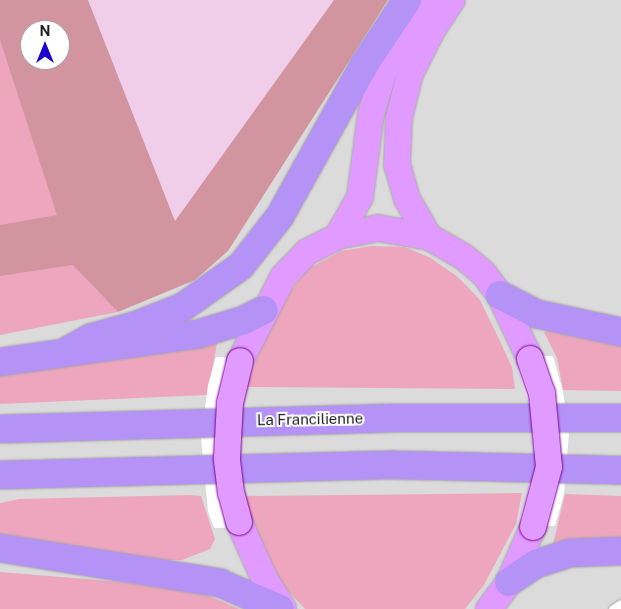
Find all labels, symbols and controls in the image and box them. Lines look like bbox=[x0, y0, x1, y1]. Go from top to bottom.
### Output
north arrow bbox=[20, 20, 70, 70]
text: N bbox=[40, 23, 50, 39]
street label: La Francilienne bbox=[257, 409, 363, 429]

